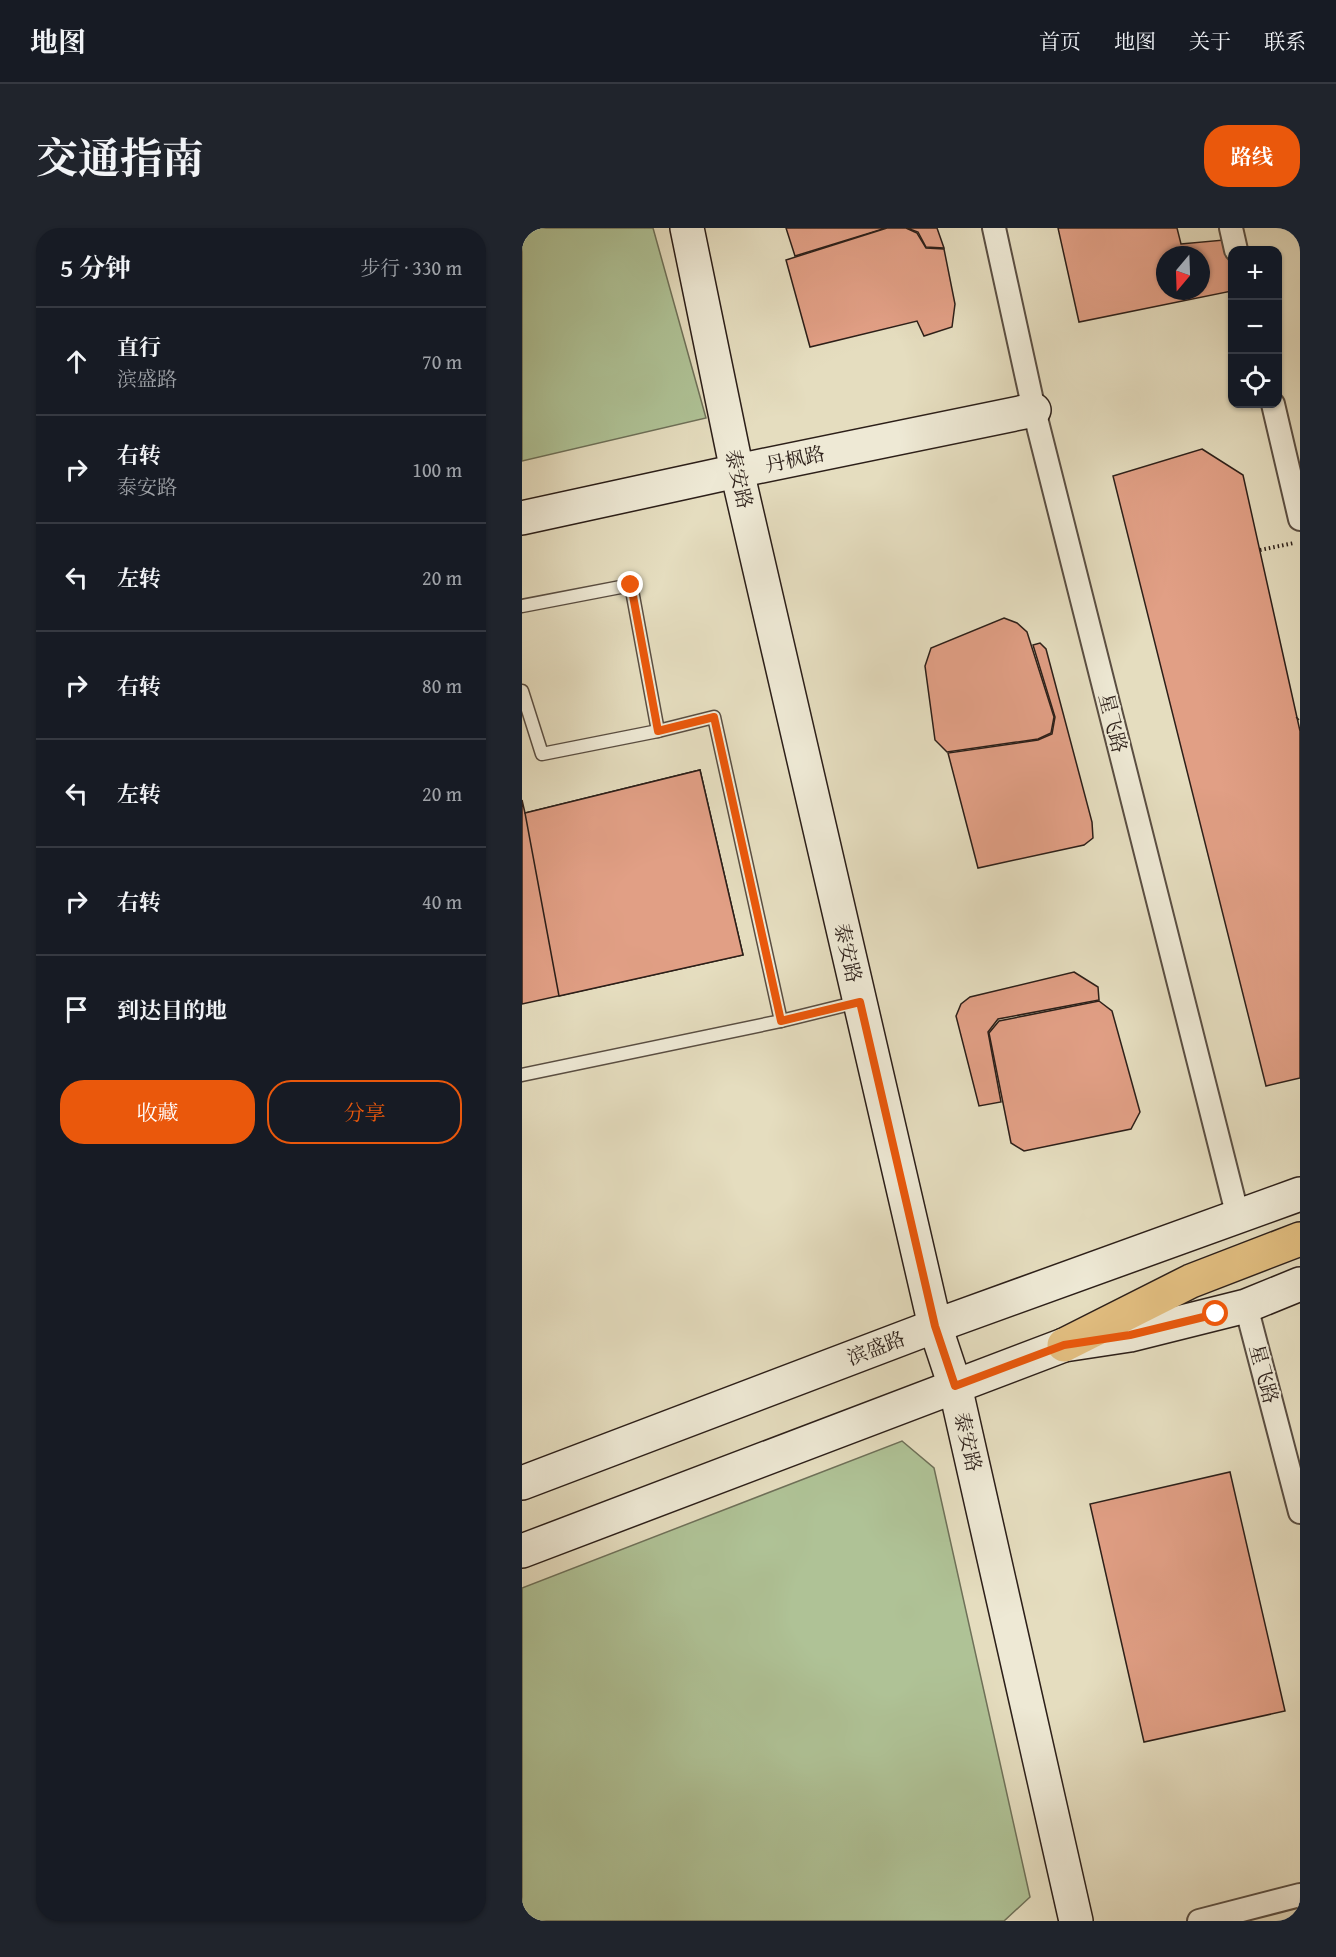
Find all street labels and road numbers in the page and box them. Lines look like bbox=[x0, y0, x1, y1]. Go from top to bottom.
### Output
street label: 丹枫路 bbox=[763, 438, 827, 479]
street label: 泰安路 bbox=[719, 446, 760, 511]
street label: 星飞路 bbox=[1092, 690, 1135, 755]
street label: 泰安路 bbox=[828, 920, 869, 985]
street label: 滨盛路 bbox=[843, 1323, 909, 1372]
street label: 星飞路 bbox=[1243, 1341, 1286, 1407]
street label: 泰安路 bbox=[948, 1409, 989, 1474]

